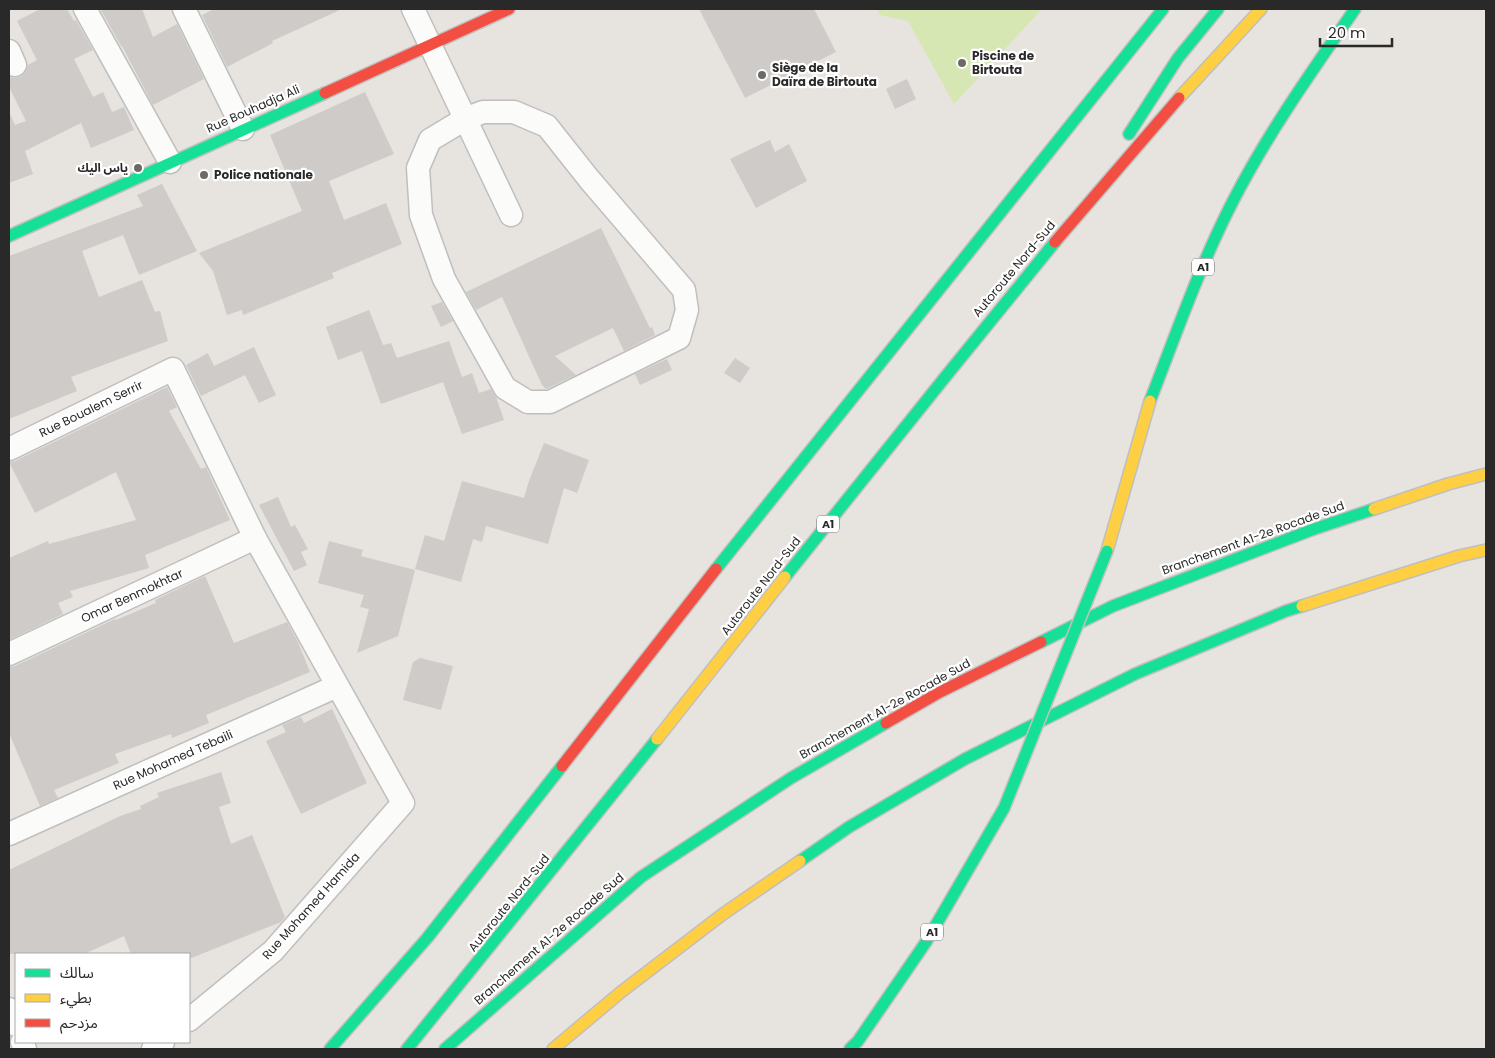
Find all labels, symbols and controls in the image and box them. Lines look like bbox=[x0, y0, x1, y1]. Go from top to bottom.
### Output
scale bar bbox=[1320, 15, 1392, 47]
text: 20 m bbox=[1328, 22, 1366, 43]
place label: Piscine de Birtouta bbox=[972, 47, 1035, 78]
marker: Piscine de Birtouta bbox=[956, 57, 968, 69]
place label: Siège de la Daïra de Birtouta bbox=[772, 59, 877, 90]
marker: Siège de la Daïra de Birtouta bbox=[756, 69, 768, 81]
street label: Rue Bouhadja Ali bbox=[203, 80, 302, 137]
place label: ياس اليك bbox=[77, 159, 128, 176]
marker: ياس اليك bbox=[132, 162, 144, 174]
place label: Police nationale bbox=[214, 166, 313, 183]
marker: Police nationale bbox=[198, 169, 210, 181]
street label: Autoroute Nord-Sud bbox=[968, 217, 1059, 320]
road number: A1 bbox=[1192, 258, 1214, 276]
street label: Rue Boualem Serrir bbox=[36, 376, 146, 441]
street label: Branchement A1-2e Rocade Sud bbox=[1159, 497, 1346, 579]
road number: A1 bbox=[817, 516, 839, 532]
street label: Autoroute Nord-Sud bbox=[717, 533, 804, 639]
street label: Omar Benmokhtar bbox=[78, 564, 186, 627]
street label: Branchement A1-2e Rocade Sud bbox=[796, 654, 973, 763]
street label: Rue Mohamed Tebaili bbox=[110, 725, 235, 794]
street label: Rue Mohamed Hamida bbox=[258, 849, 363, 963]
street label: Autoroute Nord-Sud bbox=[464, 850, 553, 955]
street label: Branchement A1-2e Rocade Sud bbox=[470, 869, 627, 1008]
road number: A1 bbox=[921, 924, 943, 940]
legend bbox=[15, 953, 190, 1043]
text: سالك bbox=[60, 962, 94, 983]
text: بطيء bbox=[60, 987, 92, 1009]
text: مزدحم bbox=[60, 1012, 98, 1034]

